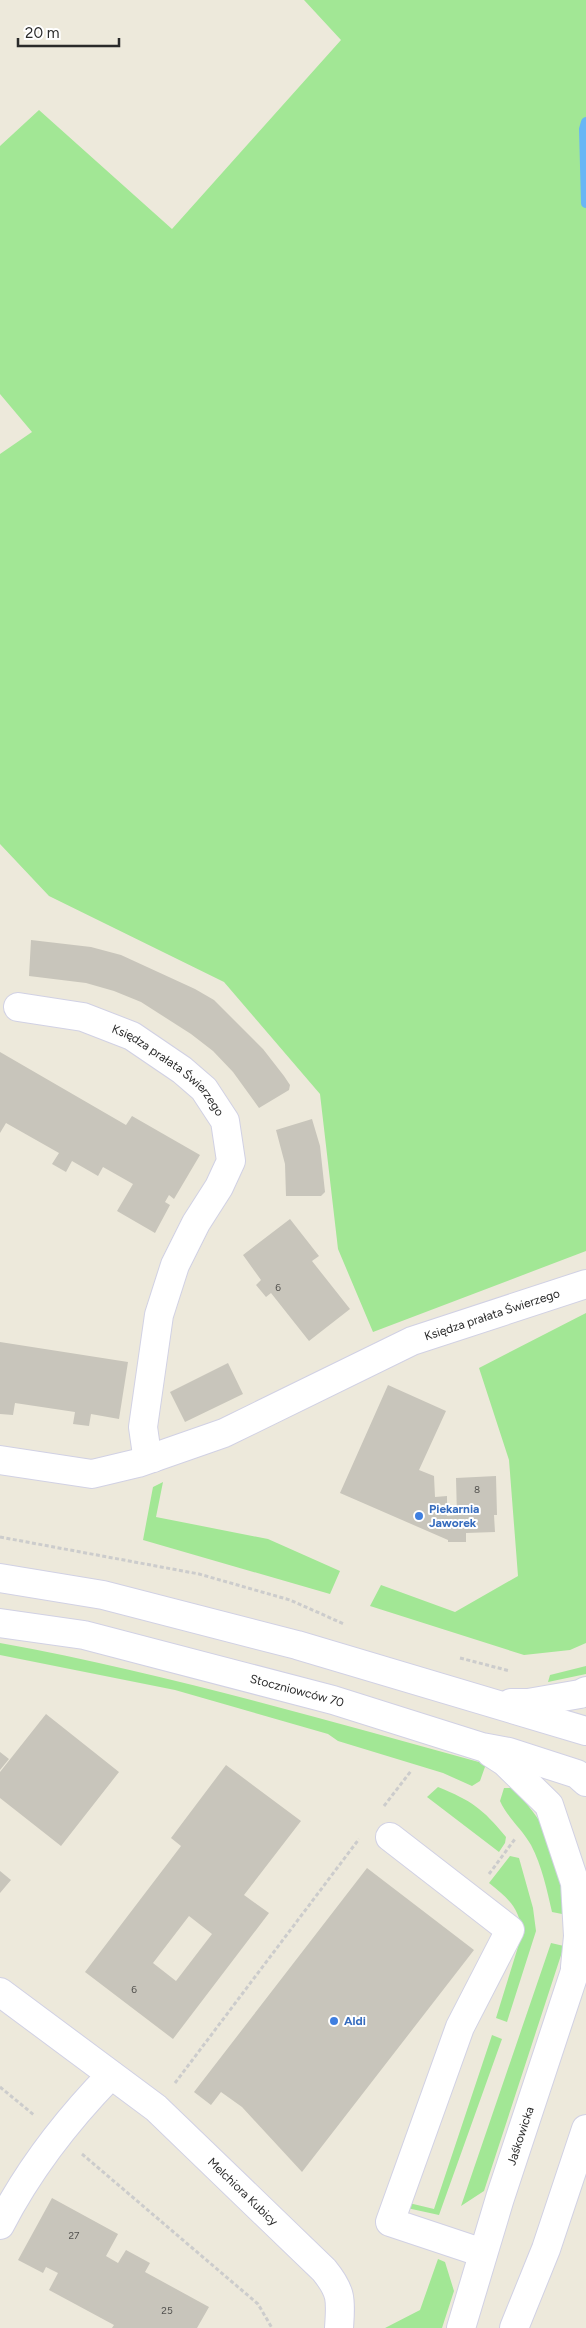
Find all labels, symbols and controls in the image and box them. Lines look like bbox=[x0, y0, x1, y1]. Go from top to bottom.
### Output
scale bar bbox=[18, 15, 119, 47]
text: 20 m bbox=[25, 24, 59, 42]
street label: Księdza prałata Świerzego bbox=[110, 1022, 227, 1119]
house number: 6 bbox=[275, 1281, 281, 1294]
street label: Księdza prałata Świerzego bbox=[423, 1286, 561, 1343]
house number: 8 bbox=[474, 1483, 480, 1496]
place label: Piekarnia Jaworek bbox=[429, 1502, 479, 1530]
marker: Piekarnia Jaworek bbox=[413, 1510, 425, 1522]
street label: Stoczniowców 70 bbox=[248, 1672, 346, 1710]
house number: 6 bbox=[131, 1983, 137, 1996]
place label: Aldi bbox=[344, 2014, 366, 2028]
marker: Aldi bbox=[328, 2015, 340, 2027]
street label: Jaśkowicka bbox=[504, 2105, 537, 2167]
street label: Melchiora Kubicy bbox=[205, 2155, 281, 2229]
house number: 27 bbox=[69, 2229, 80, 2242]
house number: 25 bbox=[161, 2304, 173, 2317]

